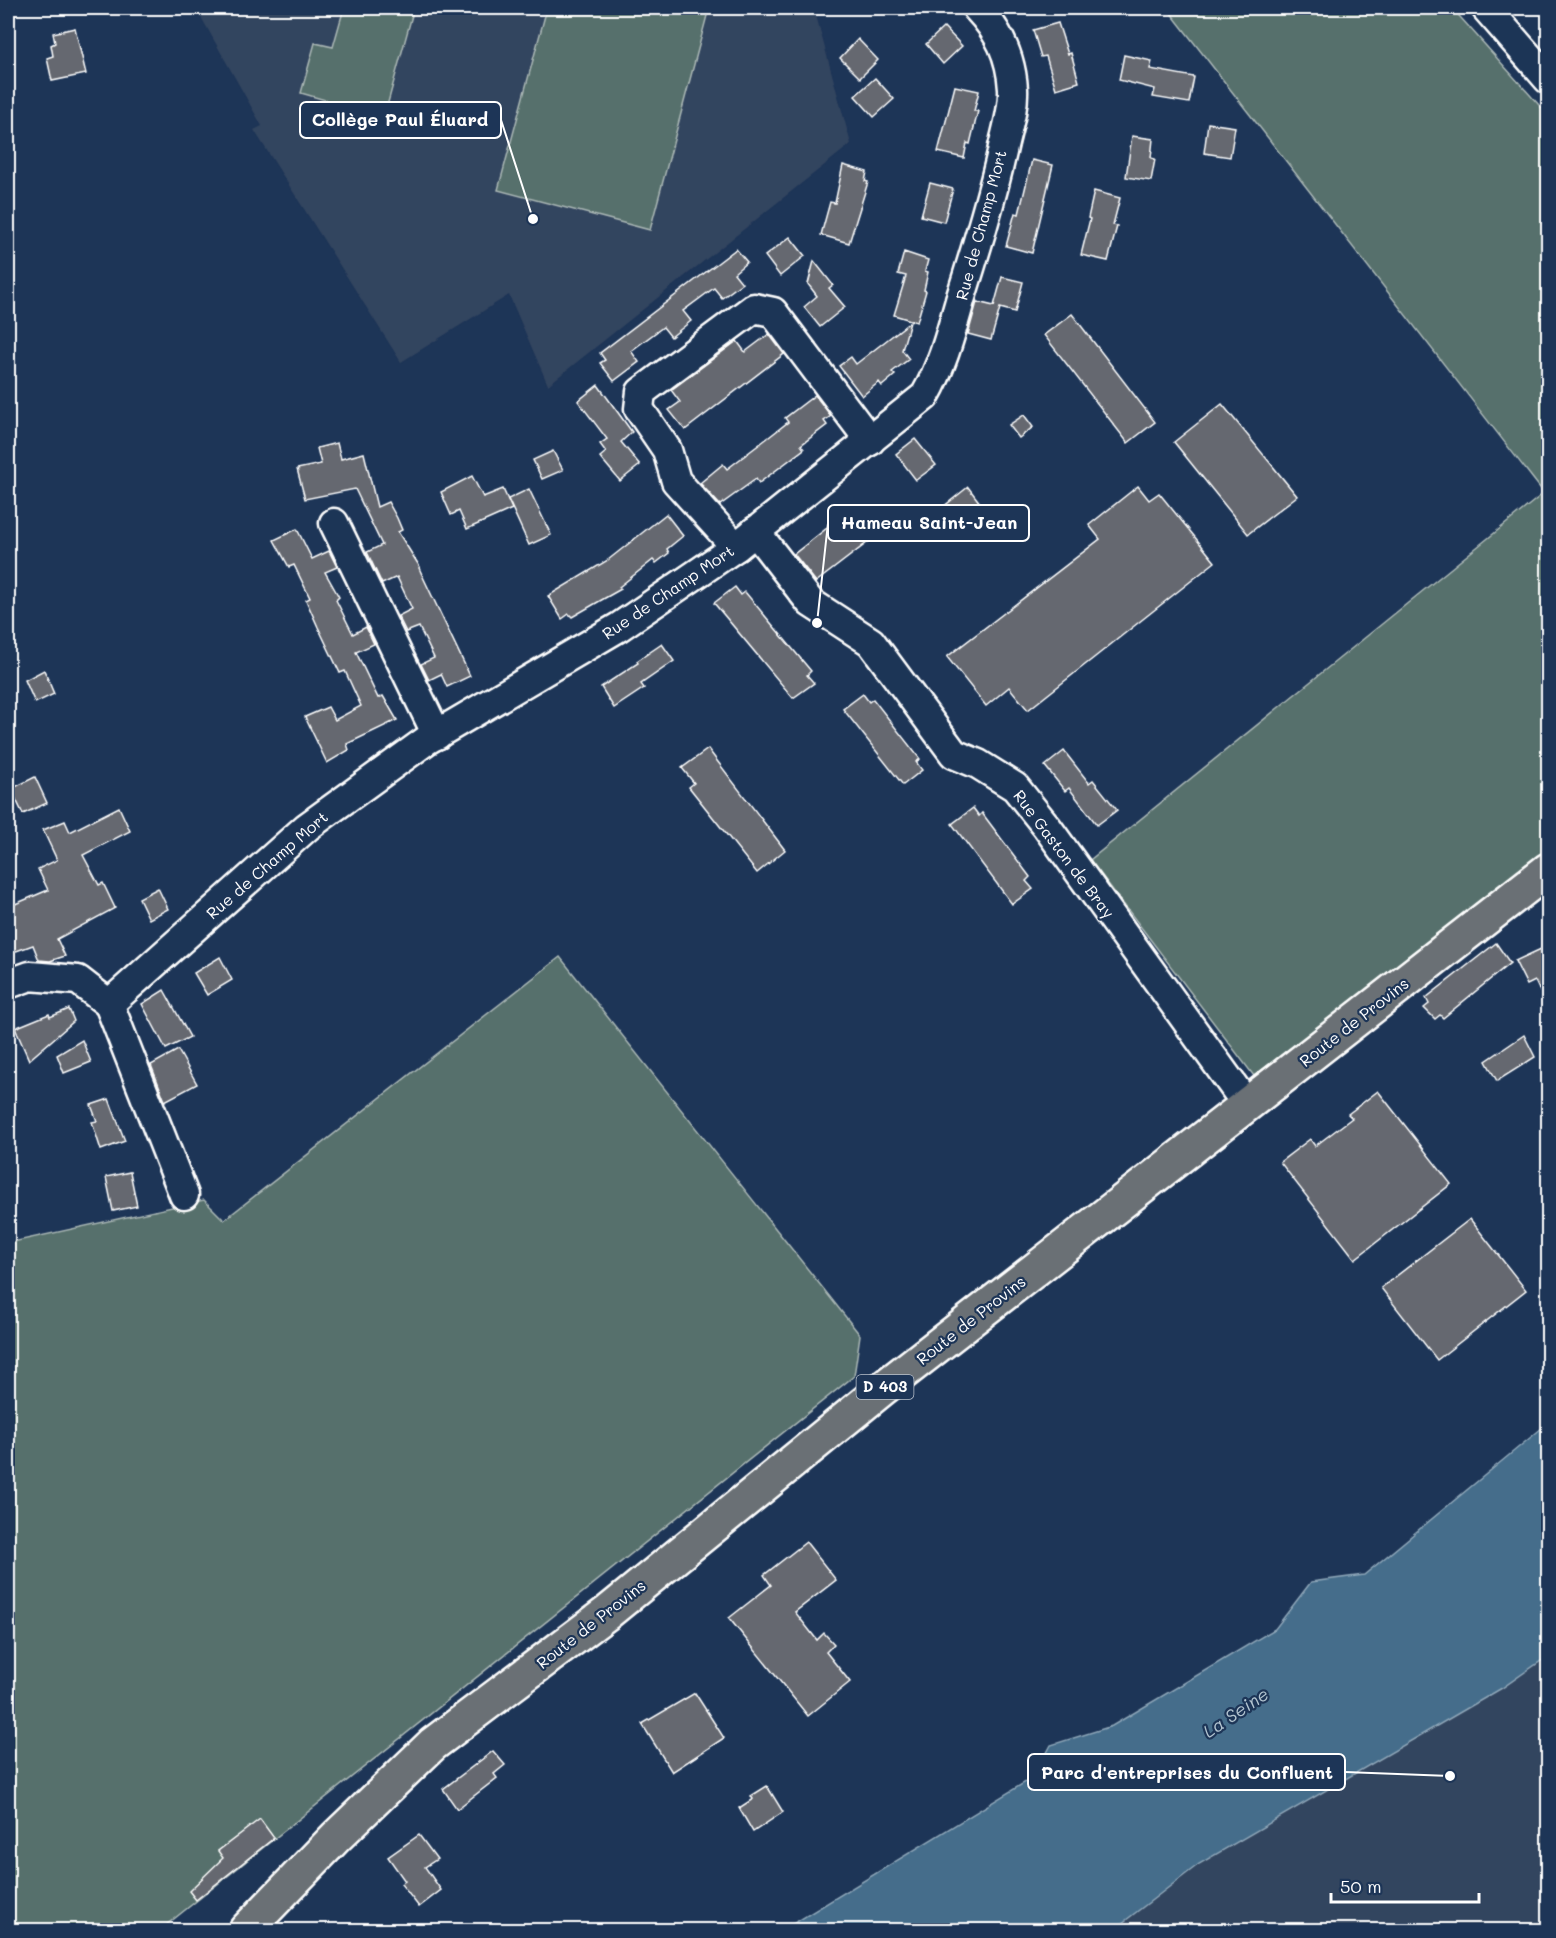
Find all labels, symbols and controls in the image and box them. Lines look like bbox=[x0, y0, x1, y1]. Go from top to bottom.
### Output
callout: Collège Paul Éluard bbox=[300, 102, 501, 138]
text: Collège Paul Éluard bbox=[312, 107, 488, 131]
street label: Rue de Champ Mort bbox=[950, 147, 1011, 302]
callout: Hameau Saint-Jean bbox=[828, 505, 1029, 541]
text: Hameau Saint-Jean bbox=[841, 510, 1017, 534]
street label: Rue de Champ Mort bbox=[598, 540, 738, 644]
street label: Rue Gaston de Bray bbox=[1009, 785, 1120, 922]
street label: Rue de Champ Mort bbox=[201, 806, 332, 923]
street label: Route de Provins bbox=[1295, 972, 1413, 1071]
street label: Route de Provins bbox=[912, 1270, 1030, 1369]
road number: D 403 bbox=[856, 1375, 914, 1399]
street label: Route de Provins bbox=[532, 1574, 650, 1673]
water label: La Seine bbox=[1198, 1681, 1273, 1743]
callout: Parc d'entreprises du Confluent bbox=[1028, 1754, 1345, 1790]
text: Parc d'entreprises du Confluent bbox=[1041, 1760, 1333, 1784]
scale bar bbox=[1331, 1866, 1480, 1904]
text: 50 m bbox=[1340, 1874, 1382, 1898]

